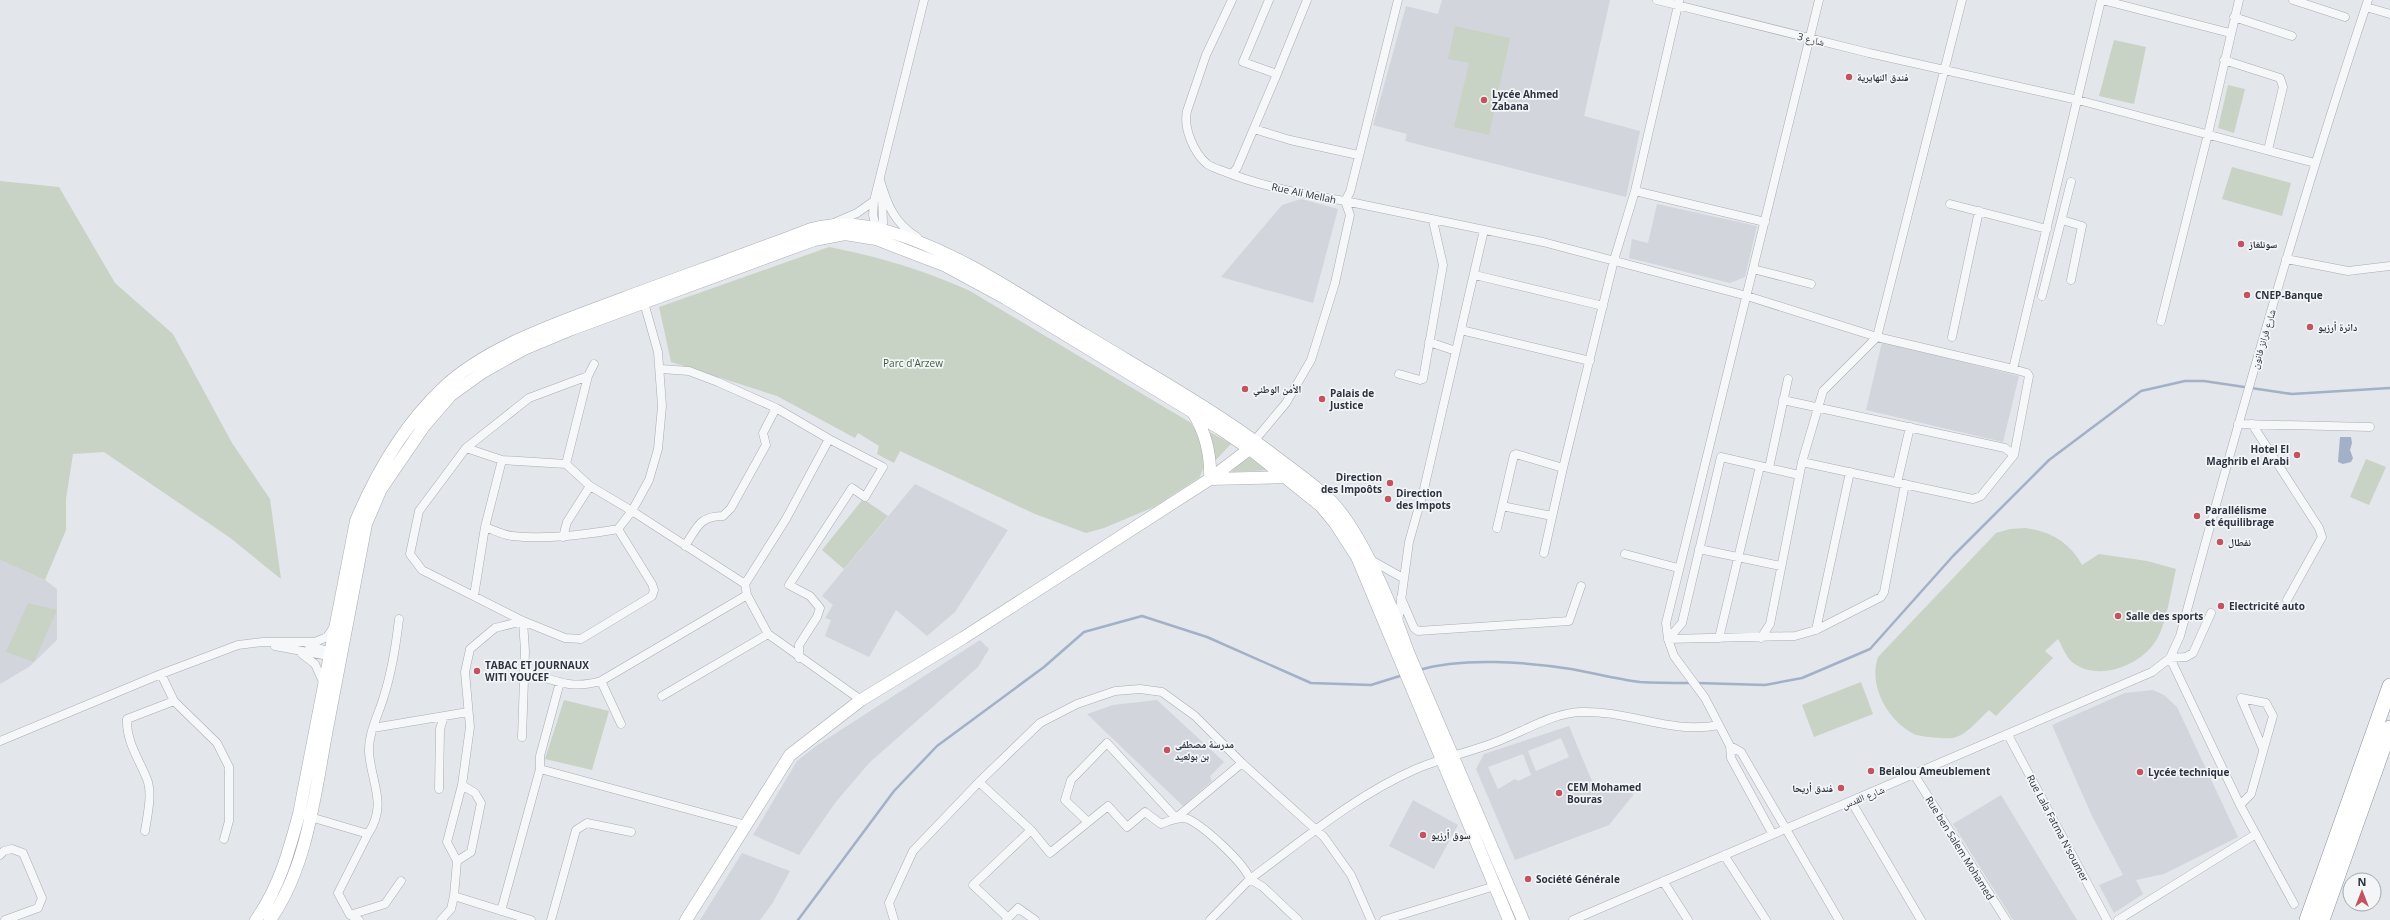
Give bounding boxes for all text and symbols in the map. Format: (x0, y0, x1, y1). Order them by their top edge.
street label: شارع 3 (1796, 29, 1826, 49)
place label: فندق النهايرية (1857, 70, 1908, 84)
marker: فندق النهايرية (1844, 72, 1854, 82)
place label: Lycée Ahmed Zabana (1492, 87, 1558, 113)
marker: Lycée Ahmed Zabana (1479, 95, 1489, 105)
street label: Rue Ali Mellah (1270, 179, 1338, 207)
place label: سونلغاز (2248, 237, 2277, 251)
marker: سونلغاز (2236, 239, 2246, 249)
place label: CNEP-Banque (2255, 288, 2323, 302)
marker: CNEP-Banque (2242, 290, 2252, 300)
street label: شارع فرانز فانون (2247, 307, 2279, 371)
place label: دائرة أرزيو (2318, 320, 2357, 334)
marker: دائرة أرزيو (2305, 322, 2315, 332)
park label: Parc d'Arzew (883, 356, 943, 370)
place label: الأمن الوطني (1253, 382, 1301, 397)
marker: الأمن الوطني (1240, 384, 1250, 394)
place label: Palais de Justice (1329, 386, 1374, 412)
marker: Palais de Justice (1317, 394, 1327, 404)
place label: Hotel El Maghrib el Arabi (2206, 442, 2289, 468)
marker: Hotel El Maghrib el Arabi (2292, 450, 2302, 460)
place label: Direction des Impoôts (1321, 470, 1382, 496)
marker: Direction des Impoôts (1385, 478, 1395, 488)
place label: Direction des Impots (1396, 486, 1451, 512)
marker: Direction des Impots (1383, 494, 1393, 504)
place label: Parallélisme et équilibrage (2205, 503, 2274, 529)
marker: Parallélisme et équilibrage (2192, 511, 2202, 521)
place label: نفطال (2228, 535, 2251, 549)
marker: نفطال (2215, 537, 2225, 547)
place label: Electricité auto (2229, 599, 2305, 613)
marker: Electricité auto (2216, 601, 2226, 611)
place label: Salle des sports (2126, 609, 2203, 623)
marker: Salle des sports (2113, 611, 2123, 621)
place label: TABAC ET JOURNAUX WITI YOUCEF (485, 658, 589, 684)
marker: TABAC ET JOURNAUX WITI YOUCEF (472, 666, 482, 676)
place label: مدرسة مصطفى بن بولعيد (1175, 737, 1234, 763)
marker: مدرسة مصطفى بن بولعيد (1162, 745, 1172, 755)
place label: Belalou Ameublement (1879, 764, 1991, 778)
place label: Lycée technique (2148, 765, 2229, 779)
marker: Belalou Ameublement (1866, 766, 1876, 776)
marker: Lycée technique (2135, 767, 2145, 777)
street label: Rue Lala Fatma N'soumer (2024, 772, 2092, 884)
place label: CEM Mohamed Bouras (1567, 780, 1641, 806)
place label: فندق أريحا (1792, 781, 1833, 795)
street label: شارع القدس (1840, 782, 1887, 812)
marker: فندق أريحا (1836, 783, 1846, 793)
marker: CEM Mohamed Bouras (1554, 788, 1564, 798)
street label: Rue ben Salem Mohamed (1922, 794, 1998, 902)
place label: سوق أرزيو (1431, 828, 1471, 842)
marker: سوق أرزيو (1418, 830, 1428, 840)
place label: Société Générale (1536, 872, 1620, 886)
north arrow (2342, 872, 2382, 912)
marker: Société Générale (1523, 874, 1533, 884)
text: N (2358, 874, 2366, 889)

